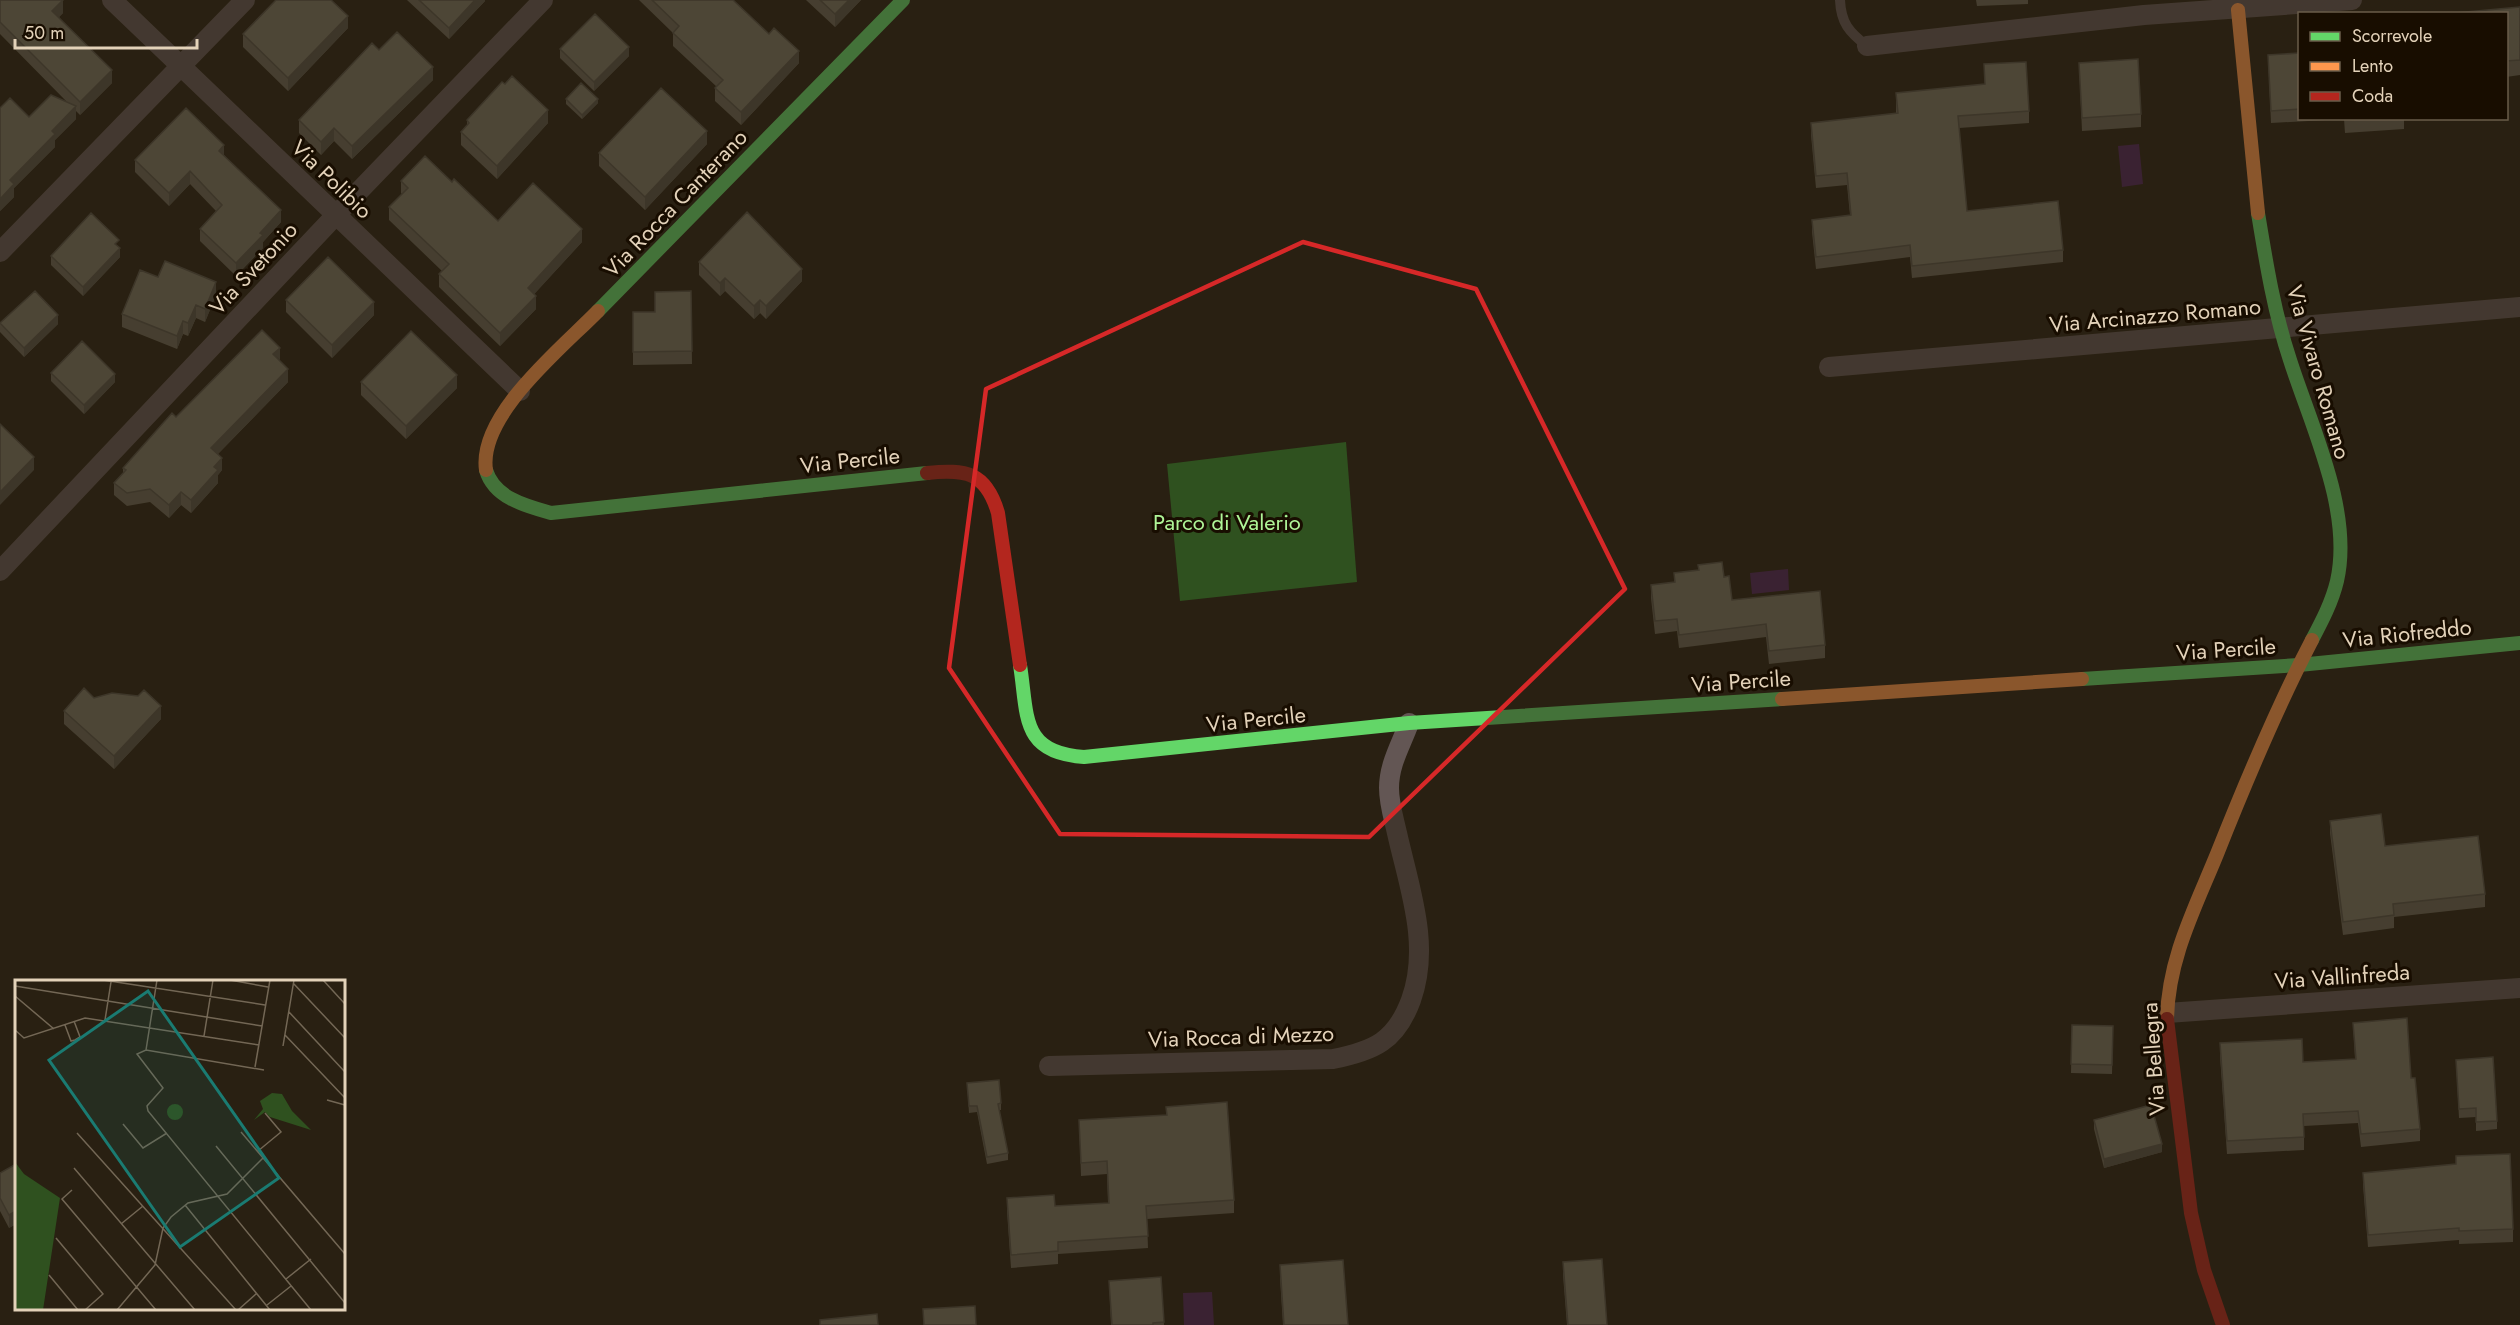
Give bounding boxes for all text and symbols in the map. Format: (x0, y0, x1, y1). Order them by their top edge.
scale bar (15, 12, 196, 50)
legend (2298, 12, 2508, 120)
text: 50 m (24, 20, 64, 46)
text: Scorrevole (2352, 23, 2432, 49)
text: Lento (2352, 53, 2393, 79)
text: Coda (2352, 83, 2393, 109)
street label: Via Rocca Canterano (596, 122, 754, 284)
street label: Via Polibio (284, 132, 380, 226)
street label: Via Svetonio (201, 214, 305, 322)
street label: Via Vivaro Romano (2279, 281, 2359, 463)
street label: Via Arcinazzo Romano (2048, 290, 2262, 340)
street label: Via Percile (799, 439, 901, 481)
park label: Parco di Valerio (1153, 506, 1301, 538)
street label: Via Riofreddo (2341, 610, 2473, 656)
street label: Via Percile (2175, 630, 2277, 668)
street label: Via Percile (1690, 662, 1792, 700)
street label: Via Percile (1205, 698, 1307, 740)
street label: Via Vallinfreda (2273, 955, 2411, 997)
inset map (15, 980, 345, 1310)
street label: Via Bellegra (2133, 1001, 2173, 1117)
street label: Via Rocca di Mezzo (1147, 1017, 1335, 1055)

